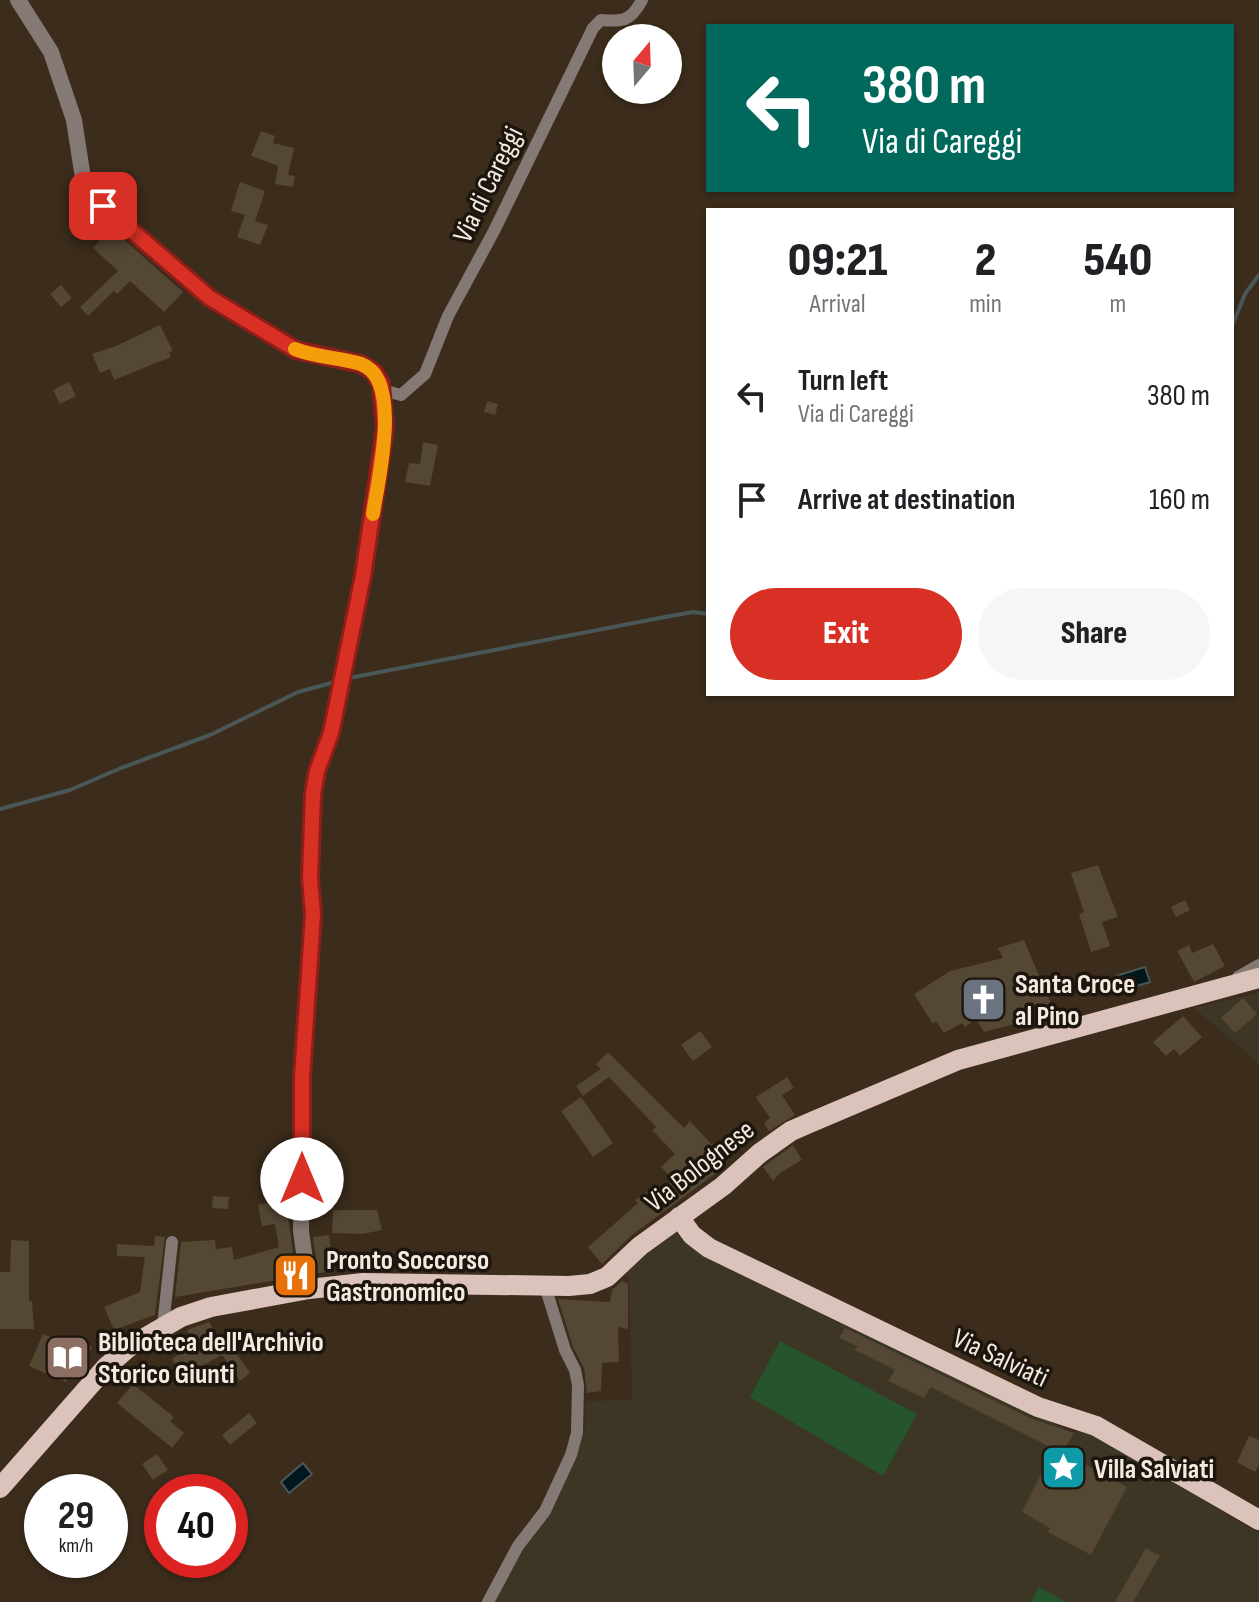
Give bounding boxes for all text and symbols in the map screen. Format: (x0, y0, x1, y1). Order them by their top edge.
north arrow (602, 24, 682, 104)
map controls (602, 24, 682, 104)
text: 380 m (862, 53, 986, 120)
icon: left (730, 56, 834, 160)
street label: Via di Careggi (446, 121, 531, 248)
text: Via di Careggi (862, 121, 1022, 164)
pin (69, 172, 137, 240)
icon: arrive (81, 184, 125, 228)
text: 09:21 (788, 232, 887, 289)
text: 2 (975, 232, 996, 289)
text: 540 (1084, 232, 1152, 289)
text: Arrival (810, 289, 866, 320)
text: min (969, 289, 1002, 320)
text: m (1110, 289, 1126, 320)
text: Turn left (798, 363, 888, 399)
icon: left (730, 374, 774, 418)
text: 380 m (1147, 378, 1210, 414)
text: Via di Careggi (798, 399, 914, 430)
icon: arrive (730, 478, 774, 522)
text: Arrive at destination (798, 482, 1015, 518)
text: 160 m (1149, 482, 1210, 518)
button: Exit (730, 588, 962, 680)
button: Share (978, 588, 1210, 680)
place label: Santa Croce al Pino (1015, 968, 1135, 1033)
church icon: Santa Croce al Pino (960, 975, 1008, 1023)
street label: Via Bolognese (639, 1113, 761, 1219)
position arrow (260, 1137, 344, 1221)
place label: Pronto Soccorso Gastronomico (326, 1244, 489, 1309)
restaurant icon: Pronto Soccorso Gastronomico (271, 1251, 319, 1299)
street label: Via Salviati (947, 1322, 1053, 1395)
place label: Biblioteca dell'Archivio Storico Giunti (98, 1326, 324, 1391)
library icon: Biblioteca dell'Archivio Storico Giunti (43, 1333, 91, 1381)
place icon: Villa Salviati (1039, 1444, 1087, 1492)
place label: Villa Salviati (1094, 1453, 1214, 1486)
speed limit sign: 40 (144, 1474, 248, 1578)
text: 29 (58, 1492, 94, 1540)
text: km/h (59, 1534, 93, 1558)

